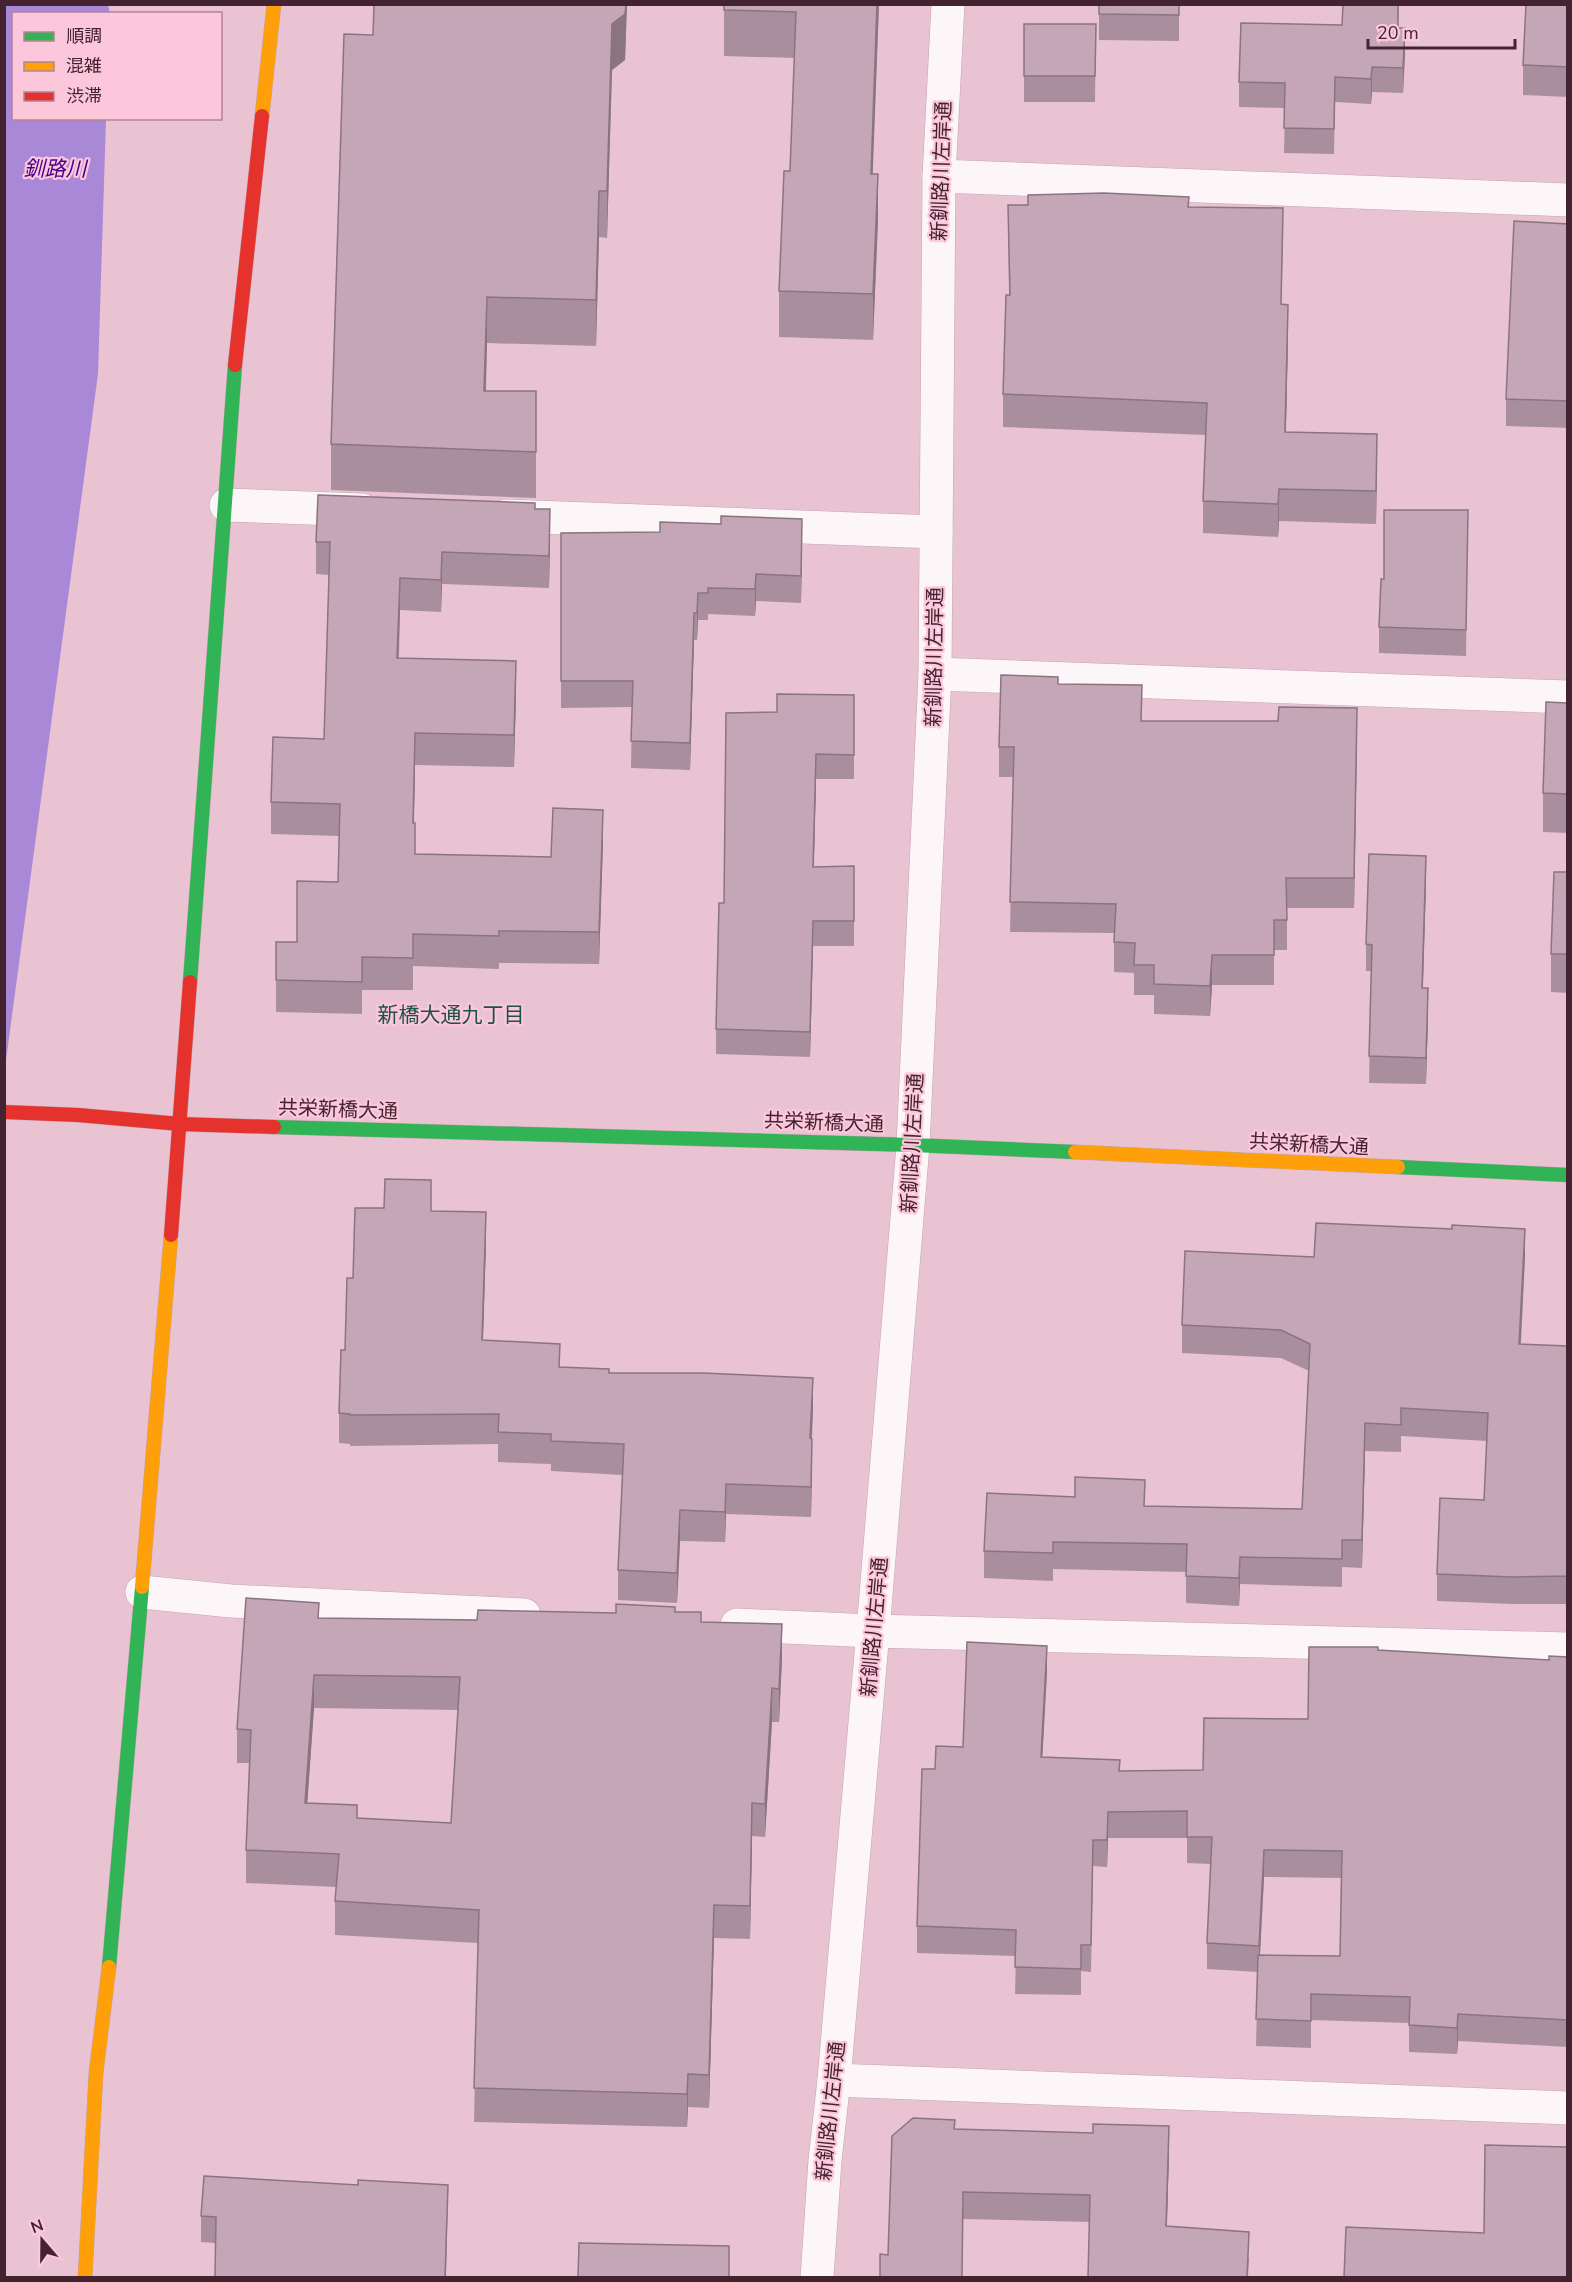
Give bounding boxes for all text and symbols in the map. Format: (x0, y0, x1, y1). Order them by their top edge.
legend (12, 12, 222, 120)
scale bar (1368, 12, 1515, 50)
text: 20 m (1377, 21, 1419, 45)
text: 順調 (66, 24, 102, 48)
text: 混雑 (66, 54, 102, 78)
text: 渋滞 (66, 84, 102, 108)
street label: 新釧路川左岸通 (926, 101, 957, 241)
water label: 釧路川 (24, 155, 88, 183)
street label: 新釧路川左岸通 (920, 587, 949, 727)
district label: 新橋大通九丁目 (378, 1001, 525, 1029)
street label: 新釧路川左岸通 (895, 1072, 930, 1214)
street label: 共栄新橋大通 (278, 1094, 398, 1125)
street label: 共栄新橋大通 (764, 1107, 884, 1138)
street label: 共栄新橋大通 (1248, 1128, 1370, 1161)
street label: 新釧路川左岸通 (855, 1556, 894, 1698)
street label: 新釧路川左岸通 (810, 2040, 851, 2182)
north arrow (12, 2210, 72, 2270)
text: N (28, 2214, 47, 2239)

